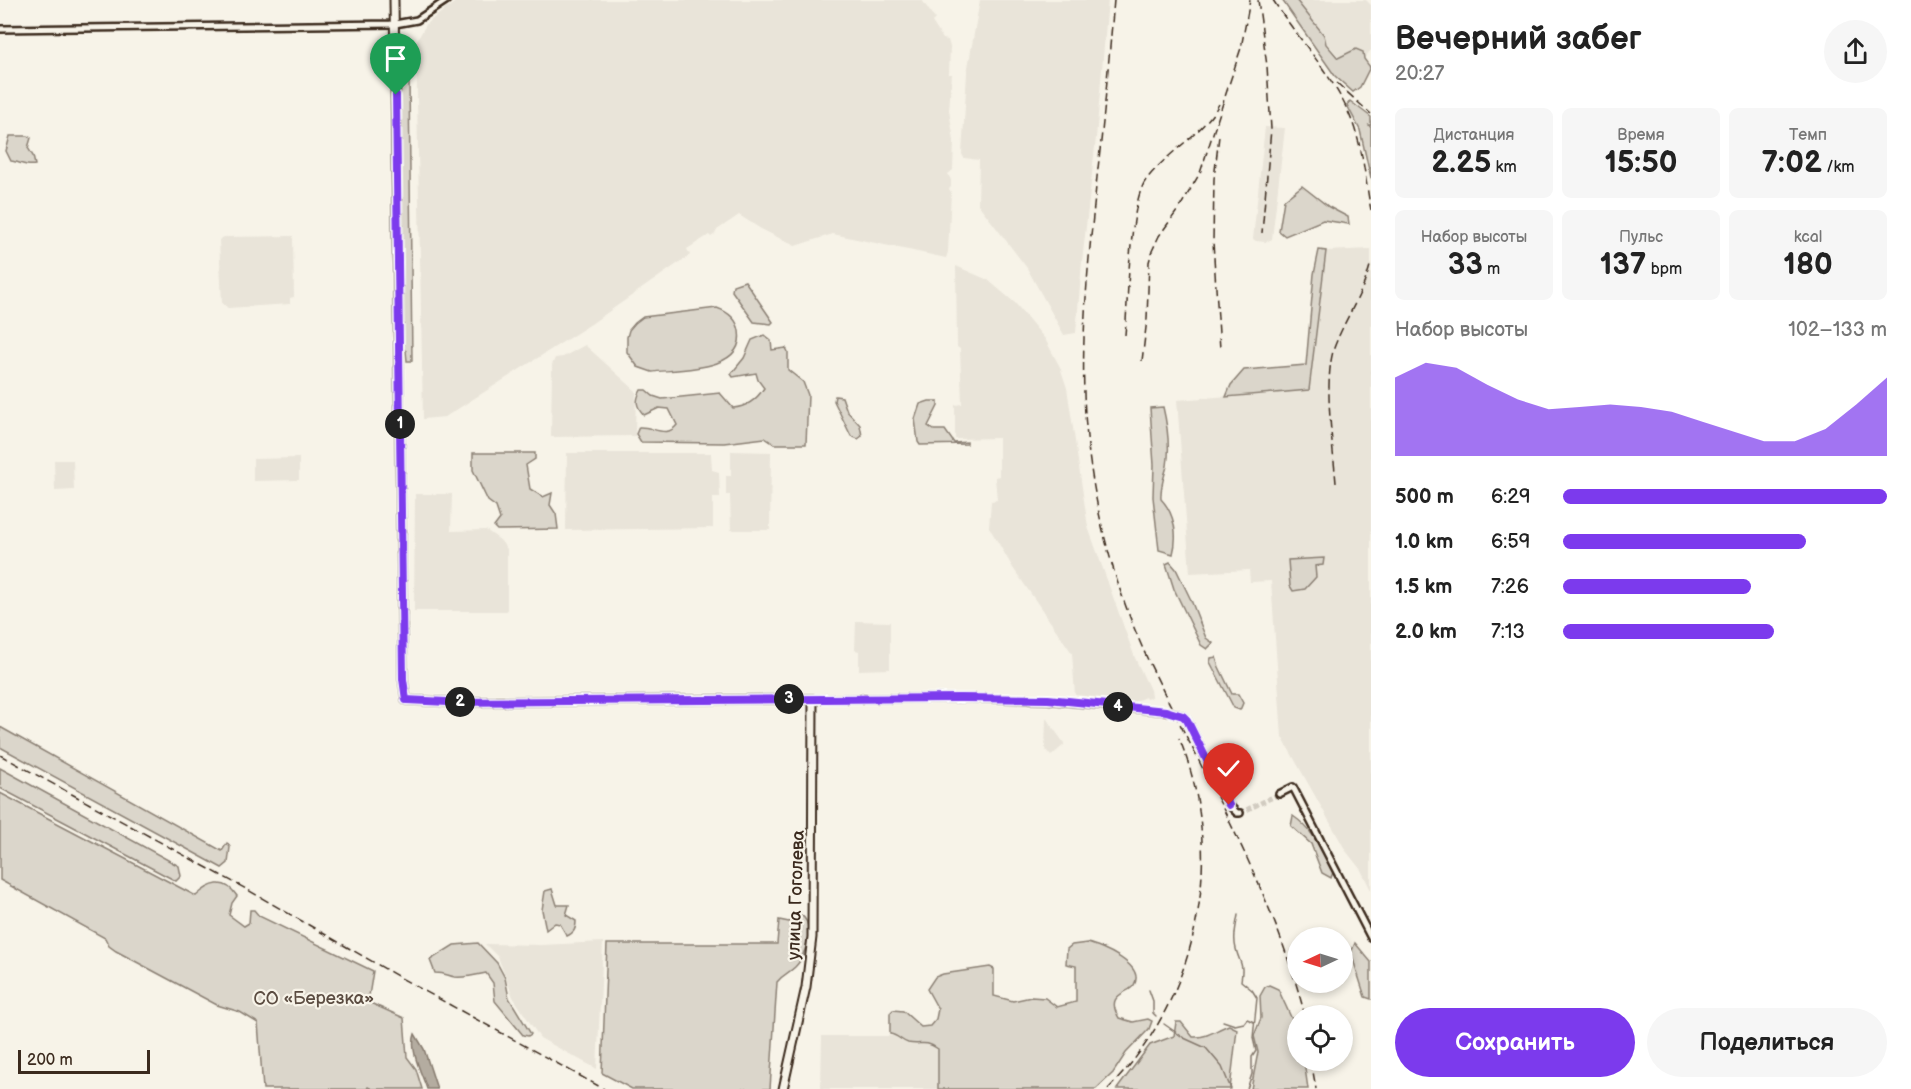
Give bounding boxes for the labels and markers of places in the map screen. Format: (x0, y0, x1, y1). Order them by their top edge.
pin (370, 33, 421, 95)
pin: 1 (385, 409, 415, 439)
pin: 3 (774, 684, 804, 714)
pin: 2 (445, 687, 475, 717)
pin: 4 (1103, 692, 1133, 722)
pin (1203, 743, 1254, 805)

